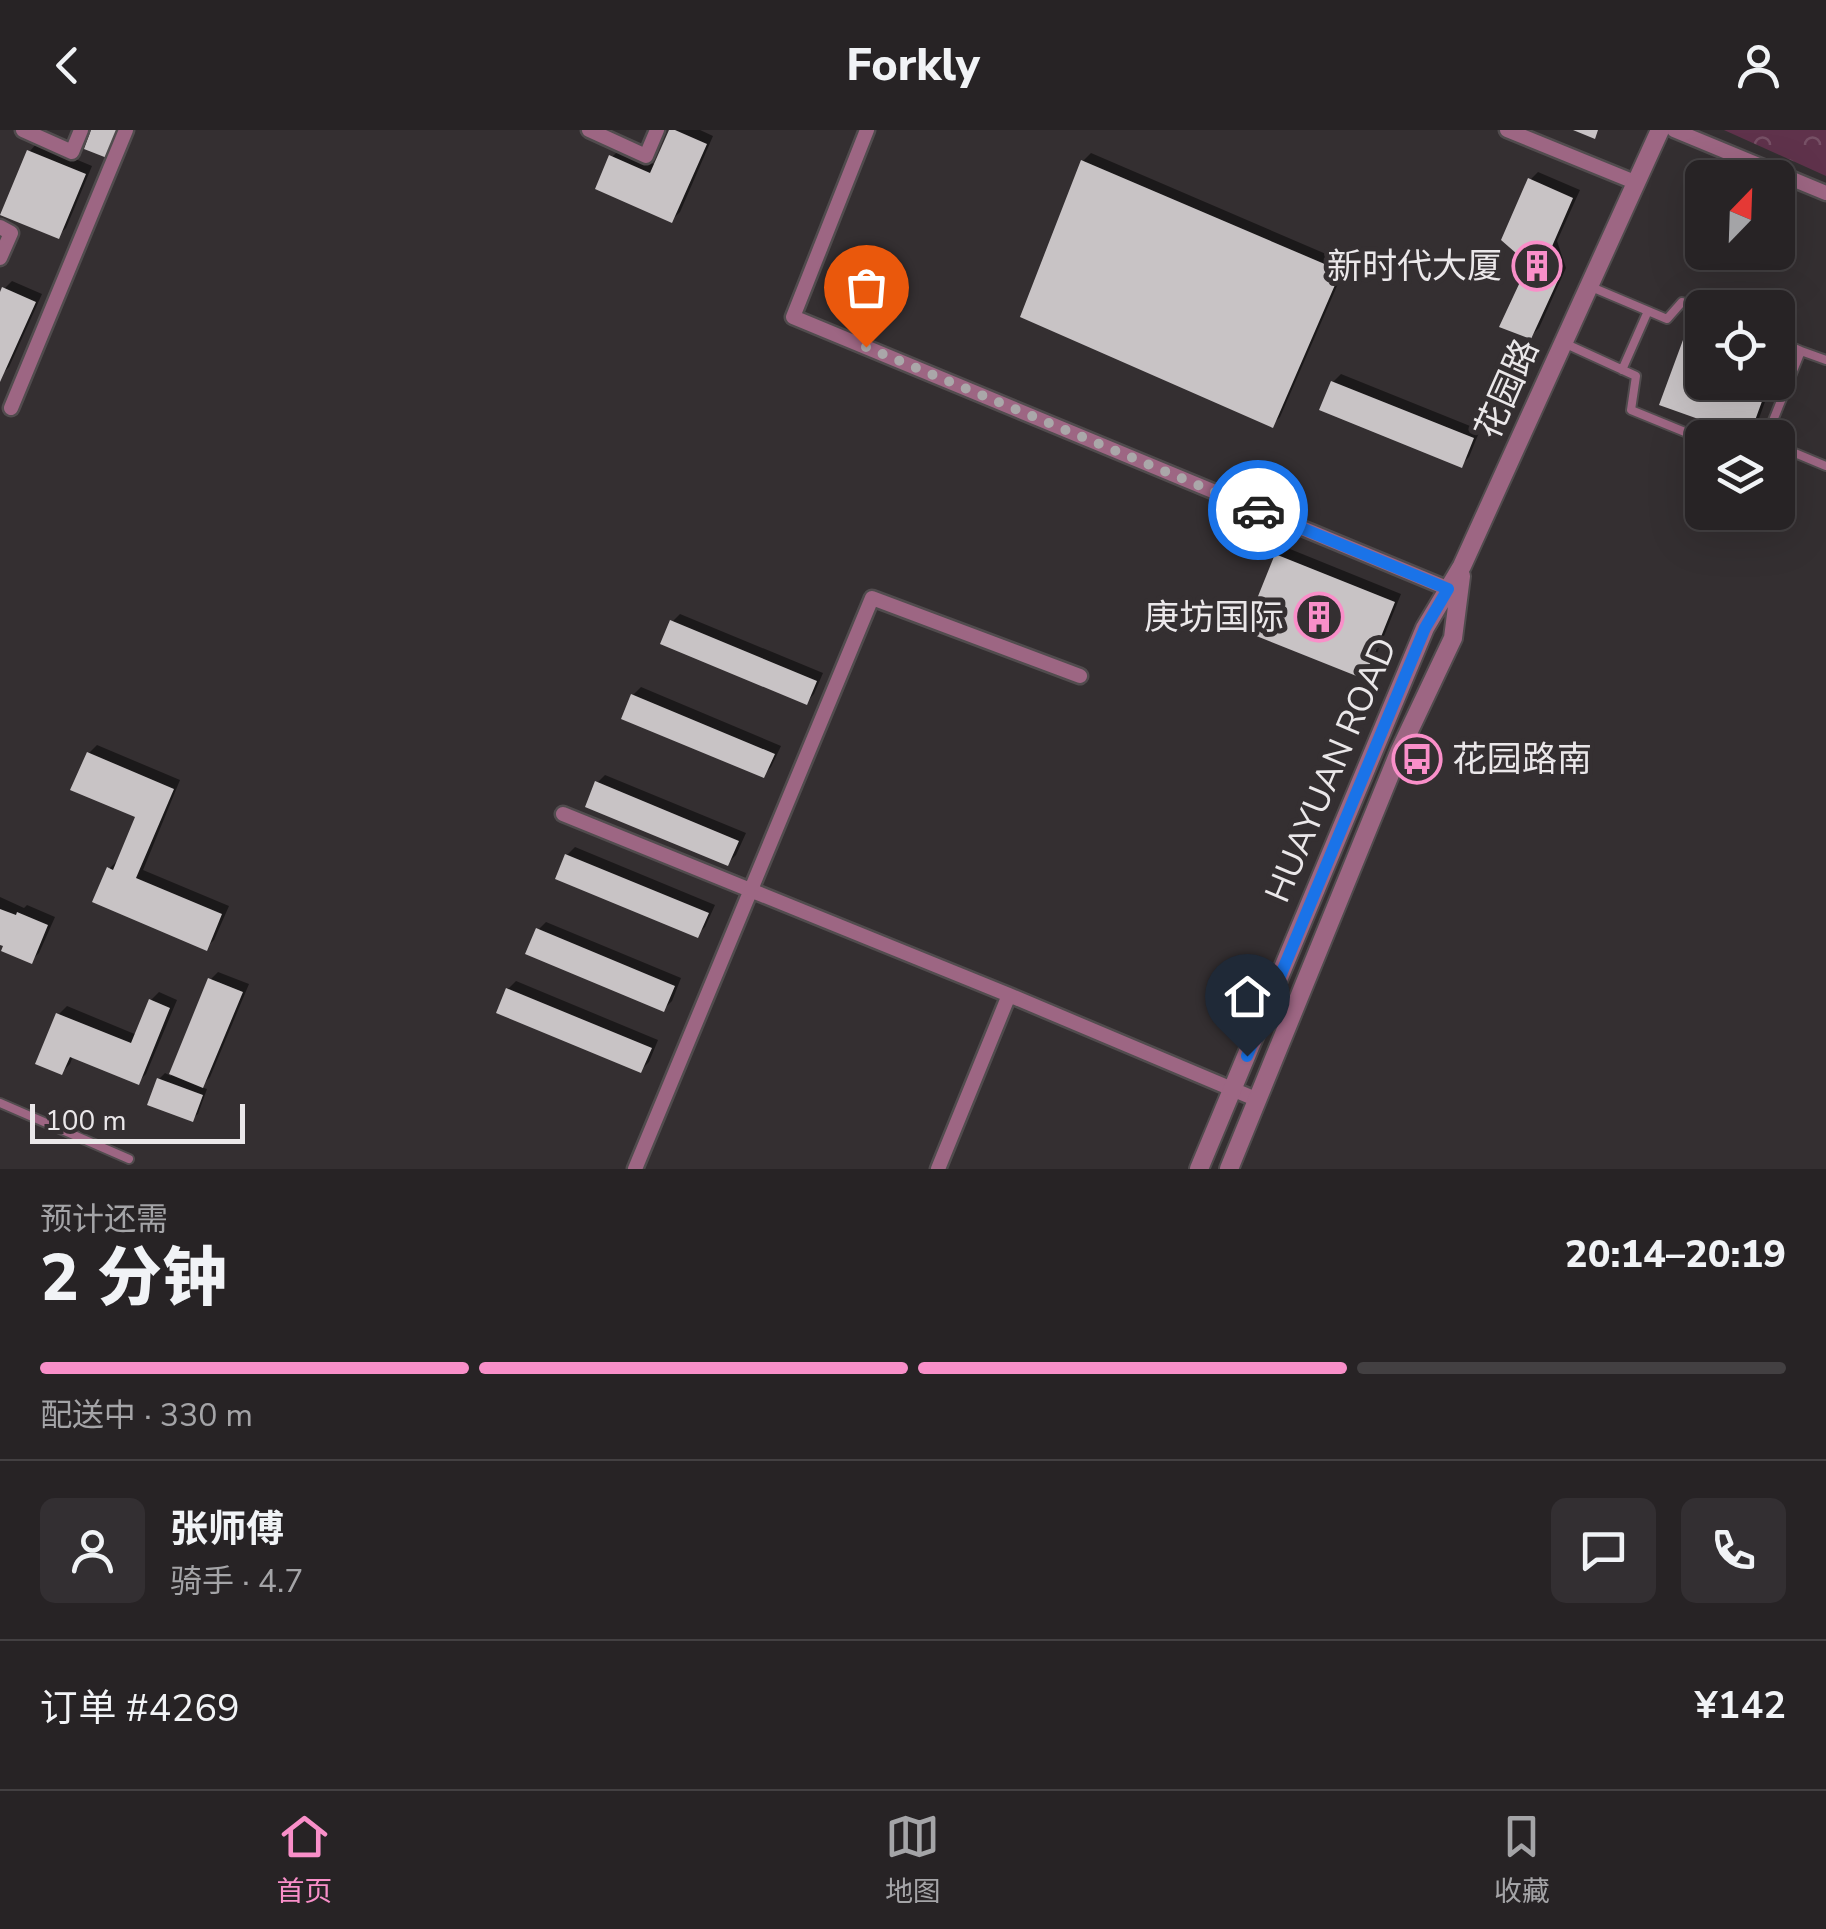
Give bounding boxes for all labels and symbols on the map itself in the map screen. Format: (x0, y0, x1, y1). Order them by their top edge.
north arrow (1685, 160, 1795, 270)
building icon: 新时代大厦 (1511, 240, 1563, 292)
place label: 新时代大厦 (1327, 243, 1502, 290)
pin (824, 245, 909, 348)
street label: 花园路 (1464, 331, 1550, 447)
courier (1208, 460, 1308, 560)
building icon: 庚坊国际 (1293, 591, 1345, 643)
place label: 庚坊国际 (1144, 594, 1284, 641)
street label: HUAYUAN ROAD (1254, 631, 1408, 909)
bus stop icon: 花园路南 (1391, 733, 1443, 785)
place label: 花园路南 (1452, 736, 1592, 783)
pin (1205, 954, 1290, 1057)
scale bar (30, 1099, 245, 1144)

